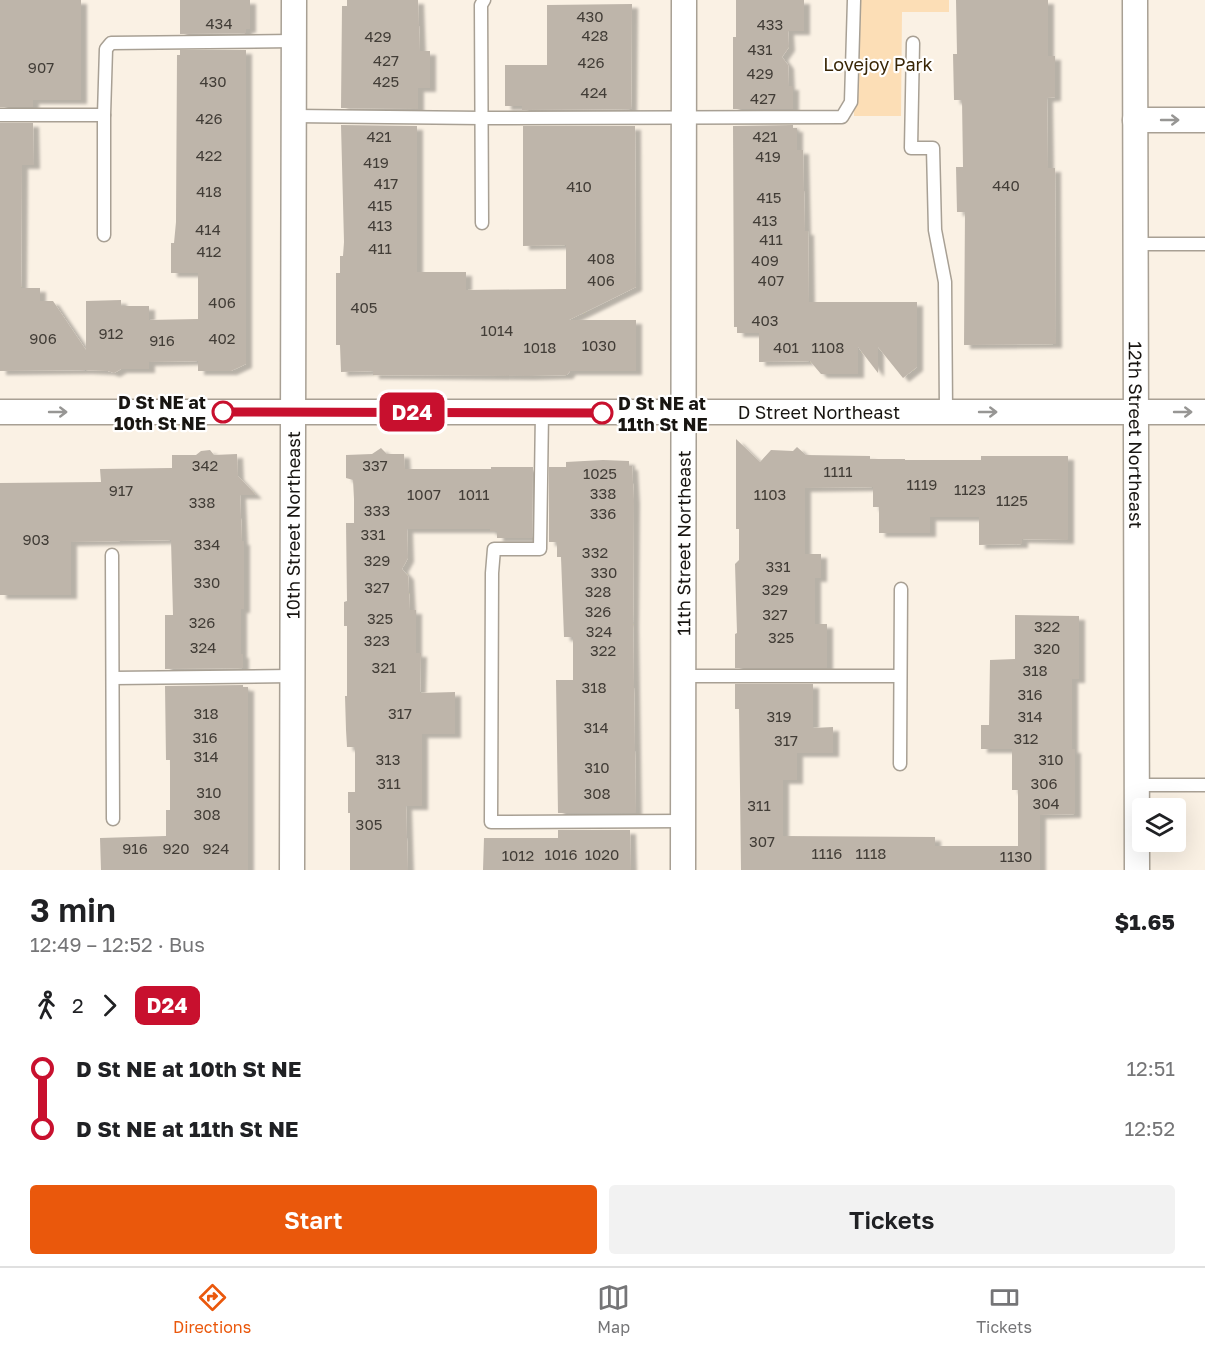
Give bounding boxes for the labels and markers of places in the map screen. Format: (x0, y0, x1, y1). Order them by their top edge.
place label: D St NE at 10th St NE (114, 391, 206, 434)
place label: D St NE at 11th St NE (618, 392, 708, 435)
marker: D St NE at 10th St NE (212, 401, 234, 423)
marker: D St NE at 11th St NE (591, 402, 613, 424)

